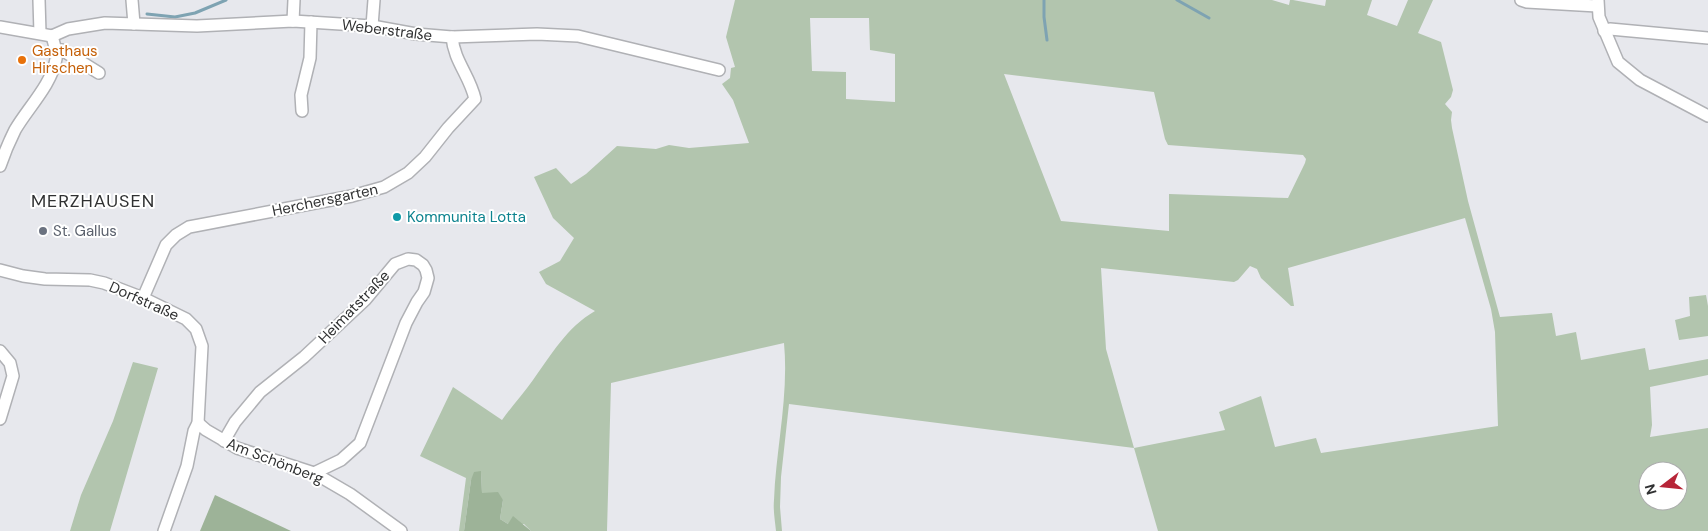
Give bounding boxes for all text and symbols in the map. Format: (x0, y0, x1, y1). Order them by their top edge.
street label: Weberstraße (341, 15, 433, 45)
place label: Gasthaus Hirschen (32, 41, 98, 78)
marker: Gasthaus Hirschen (16, 54, 28, 66)
street label: Herchersgarten (270, 179, 380, 221)
district label: MERZHAUSEN (31, 189, 155, 213)
place label: Kommunita Lotta (407, 207, 526, 227)
marker: Kommunita Lotta (391, 211, 403, 223)
place label: St. Gallus (53, 221, 117, 241)
marker: St. Gallus (37, 225, 49, 237)
street label: Heimatstraße (314, 266, 394, 348)
street label: Dorfstraße (106, 277, 182, 325)
street label: Am Schönberg (224, 433, 326, 489)
north arrow (1638, 461, 1688, 511)
text: N (1640, 482, 1661, 497)

